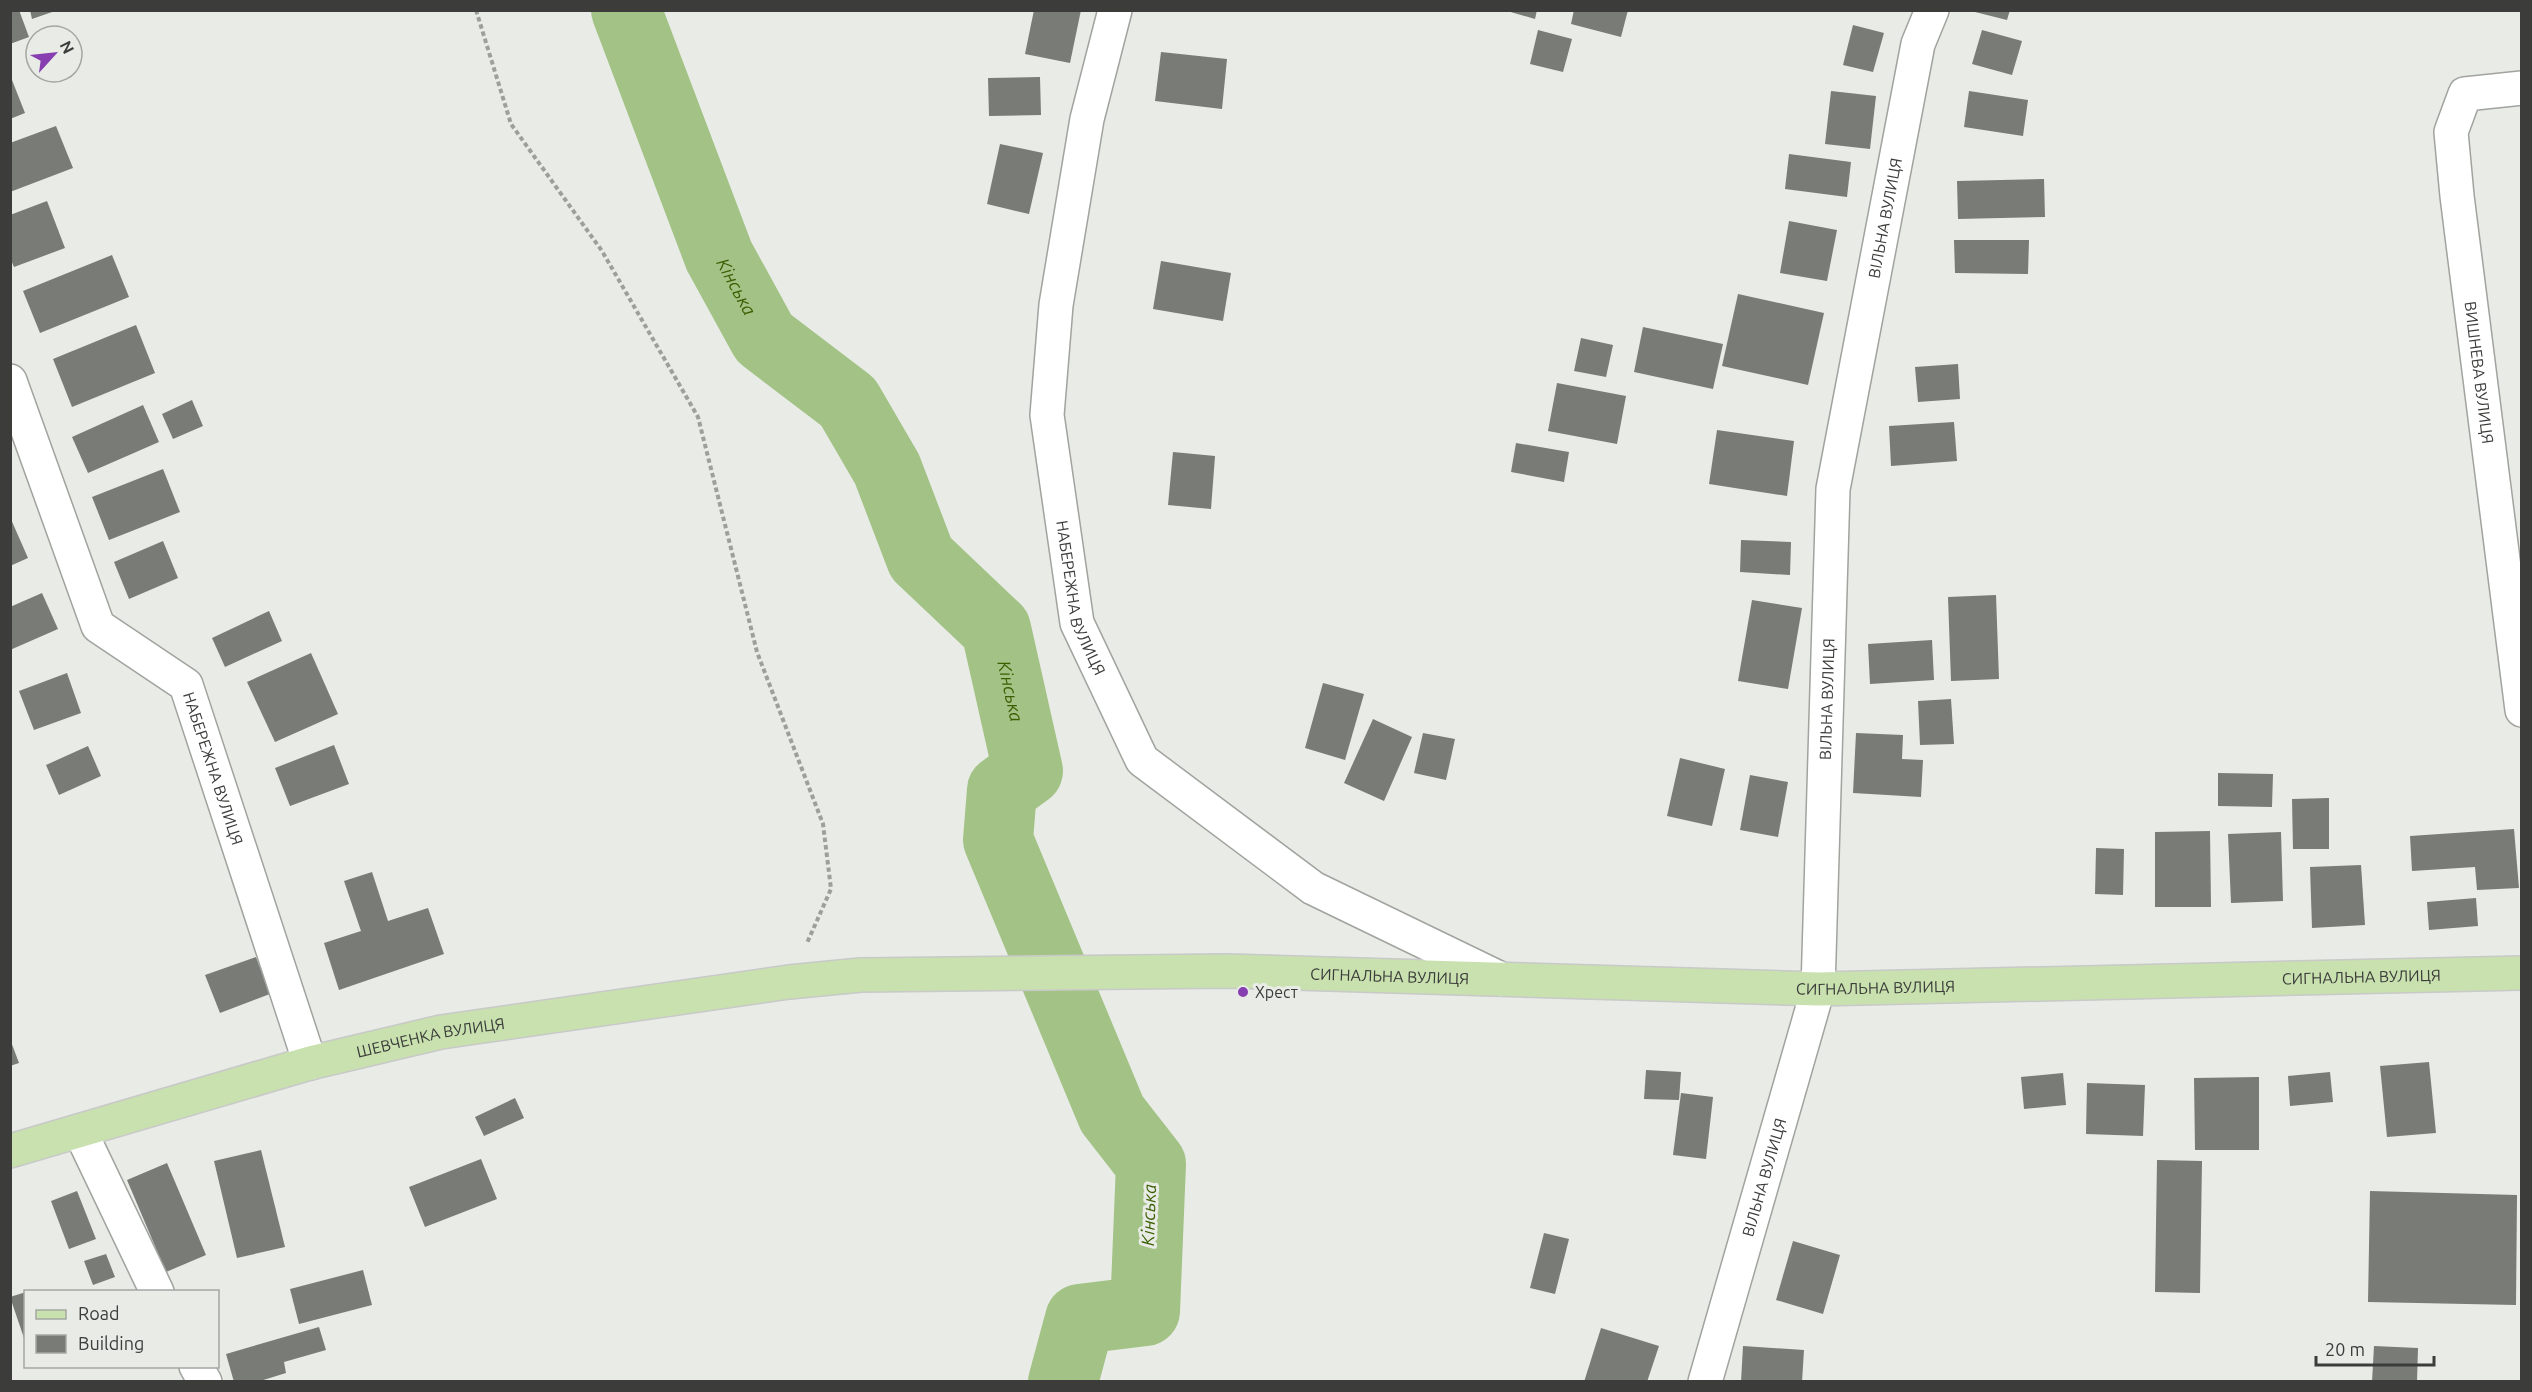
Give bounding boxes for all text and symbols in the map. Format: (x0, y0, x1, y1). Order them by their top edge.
north arrow (24, 24, 84, 84)
text: N (57, 38, 78, 57)
street label: ВІЛЬНА ВУЛИЦЯ (1864, 156, 1905, 280)
water label: Кінська (713, 254, 761, 318)
street label: ВИШНЕВА ВУЛИЦЯ (2461, 300, 2497, 445)
street label: НАБЕРЕЖНА ВУЛИЦЯ (1053, 519, 1109, 678)
street label: ВІЛЬНА ВУЛИЦЯ (1816, 638, 1838, 760)
water label: Кінська (994, 659, 1028, 724)
street label: НАБЕРЕЖНА ВУЛИЦЯ (180, 690, 247, 847)
street label: СИГНАЛЬНА ВУЛИЦЯ (1310, 965, 1469, 987)
street label: СИГНАЛЬНА ВУЛИЦЯ (2282, 966, 2441, 987)
street label: СИГНАЛЬНА ВУЛИЦЯ (1796, 977, 1955, 998)
place label: Хрест (1255, 983, 1298, 1001)
marker: Хрест (1236, 985, 1250, 999)
street label: ШЕВЧЕНКА ВУЛИЦЯ (355, 1014, 506, 1061)
street label: ВІЛЬНА ВУЛИЦЯ (1738, 1116, 1789, 1238)
water label: Кінська (1137, 1183, 1159, 1246)
legend (24, 1290, 219, 1368)
text: Road (78, 1303, 120, 1323)
scale bar (2316, 1329, 2434, 1367)
text: Building (78, 1333, 144, 1353)
text: 20 m (2325, 1339, 2365, 1359)

